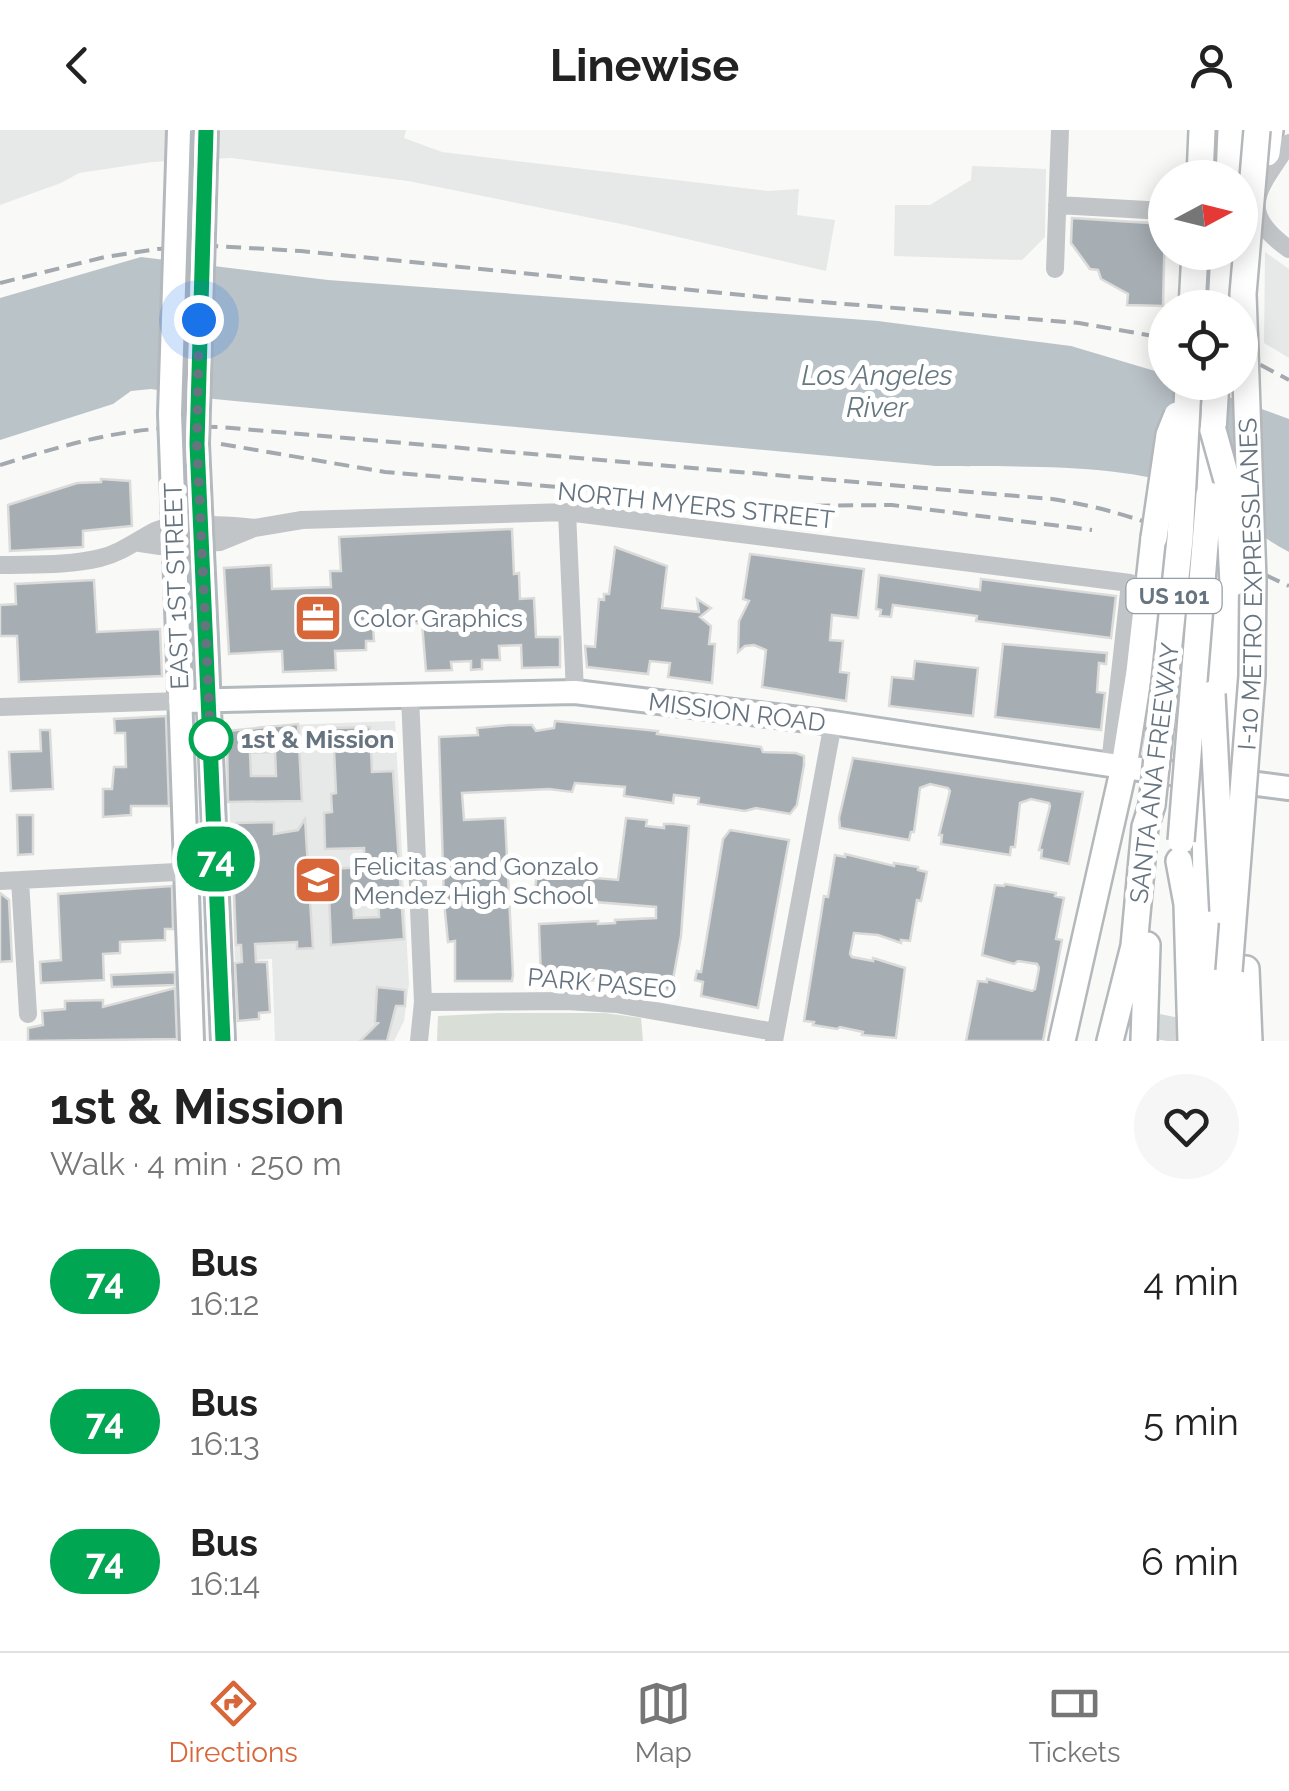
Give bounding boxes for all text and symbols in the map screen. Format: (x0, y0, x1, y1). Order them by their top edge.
icon: back (50, 38, 105, 93)
icon: person (1184, 38, 1239, 93)
text: Linewise (550, 39, 739, 92)
north arrow (1148, 160, 1258, 270)
map controls (1148, 160, 1258, 400)
button: locate (1148, 290, 1258, 400)
your location (174, 295, 224, 345)
water label: Los Angeles River (801, 359, 953, 424)
street label: I-10 METRO EXPRESSLANES (1231, 417, 1268, 751)
street label: NORTH MYERS STREET (556, 476, 836, 534)
street label: EAST 1ST STREET (157, 482, 195, 690)
road number: US 101 (1126, 579, 1222, 613)
office icon: Color Graphics (292, 592, 344, 644)
place label: Color Graphics (353, 603, 523, 633)
street label: SANTA ANA FREEWAY (1123, 641, 1185, 905)
street label: MISSION ROAD (647, 686, 827, 738)
marker: 1st & Mission (190, 718, 232, 760)
place label: 1st & Mission (241, 724, 394, 754)
line badge: 74 (171, 826, 261, 892)
text: 74 (197, 839, 235, 880)
place label: Felicitas and Gonzalo Mendez High School (353, 851, 599, 910)
school or university icon: Felicitas and Gonzalo Mendez High School (292, 854, 344, 906)
street label: PARK PASEO (526, 962, 678, 1004)
button: heart (1134, 1074, 1239, 1179)
text: 1st & Mission (50, 1079, 344, 1135)
text: Walk · 4 min · 250 m (50, 1145, 342, 1182)
text: Bus (190, 1240, 258, 1285)
text: 4 min (1143, 1259, 1239, 1304)
text: 74 (86, 1261, 124, 1302)
text: 16:12 (190, 1285, 259, 1322)
text: Bus (190, 1380, 258, 1425)
text: 5 min (1143, 1399, 1239, 1444)
text: 74 (86, 1401, 124, 1442)
text: 16:13 (190, 1425, 260, 1462)
text: Bus (190, 1520, 258, 1565)
text: 6 min (1141, 1539, 1239, 1584)
text: 74 (86, 1541, 124, 1582)
text: 16:14 (190, 1565, 260, 1602)
tab: Directions (168, 1676, 298, 1769)
tab: Map (635, 1676, 692, 1769)
tab: Tickets (1029, 1676, 1121, 1769)

